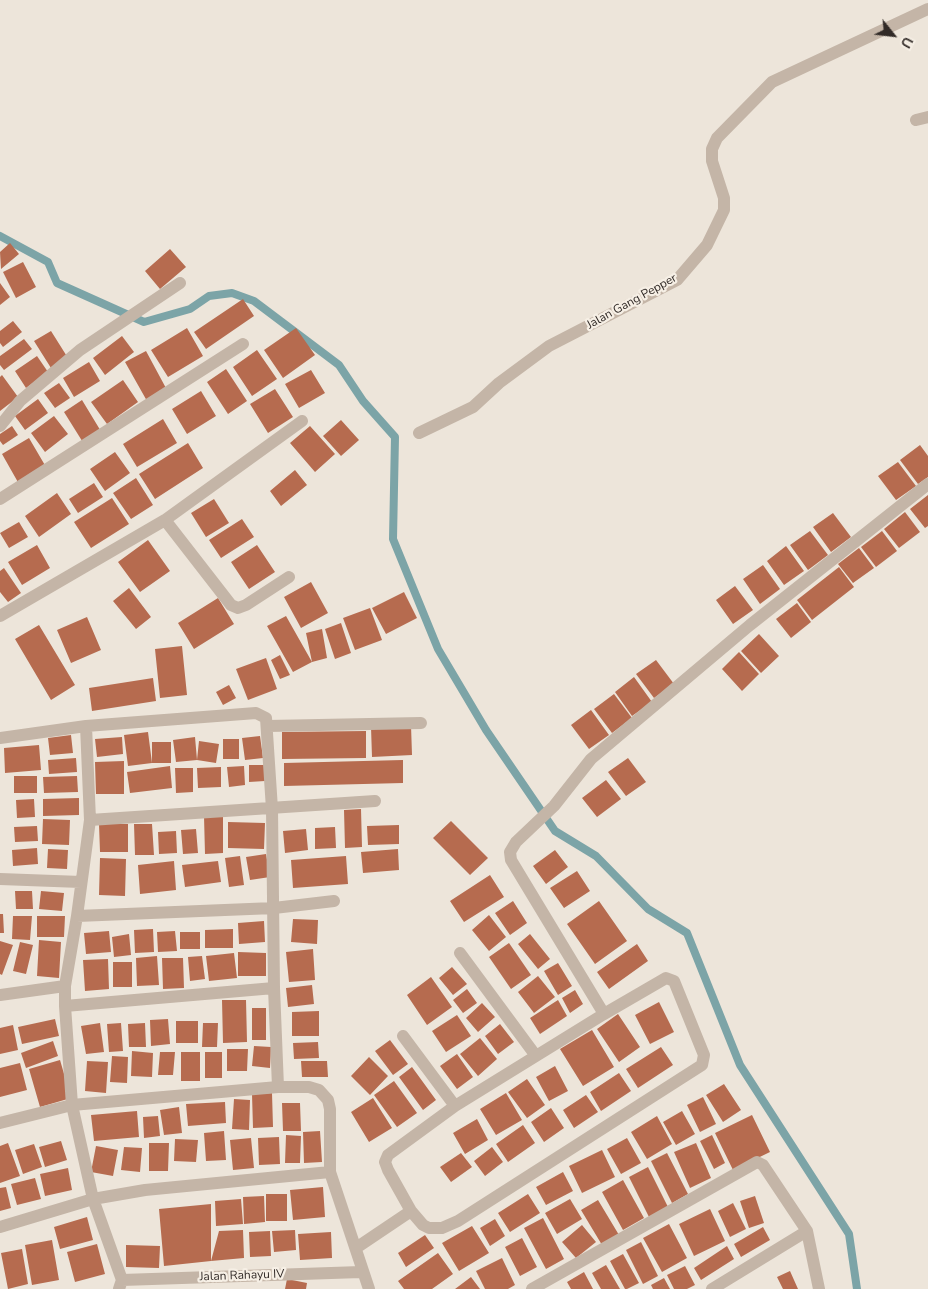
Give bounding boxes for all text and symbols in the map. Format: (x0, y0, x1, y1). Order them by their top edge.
north arrow (868, 10, 918, 60)
text: U (896, 33, 917, 52)
street label: Jalan Gang Pepper (585, 271, 679, 333)
street label: Jalan Rahayu IV (199, 1267, 285, 1285)

